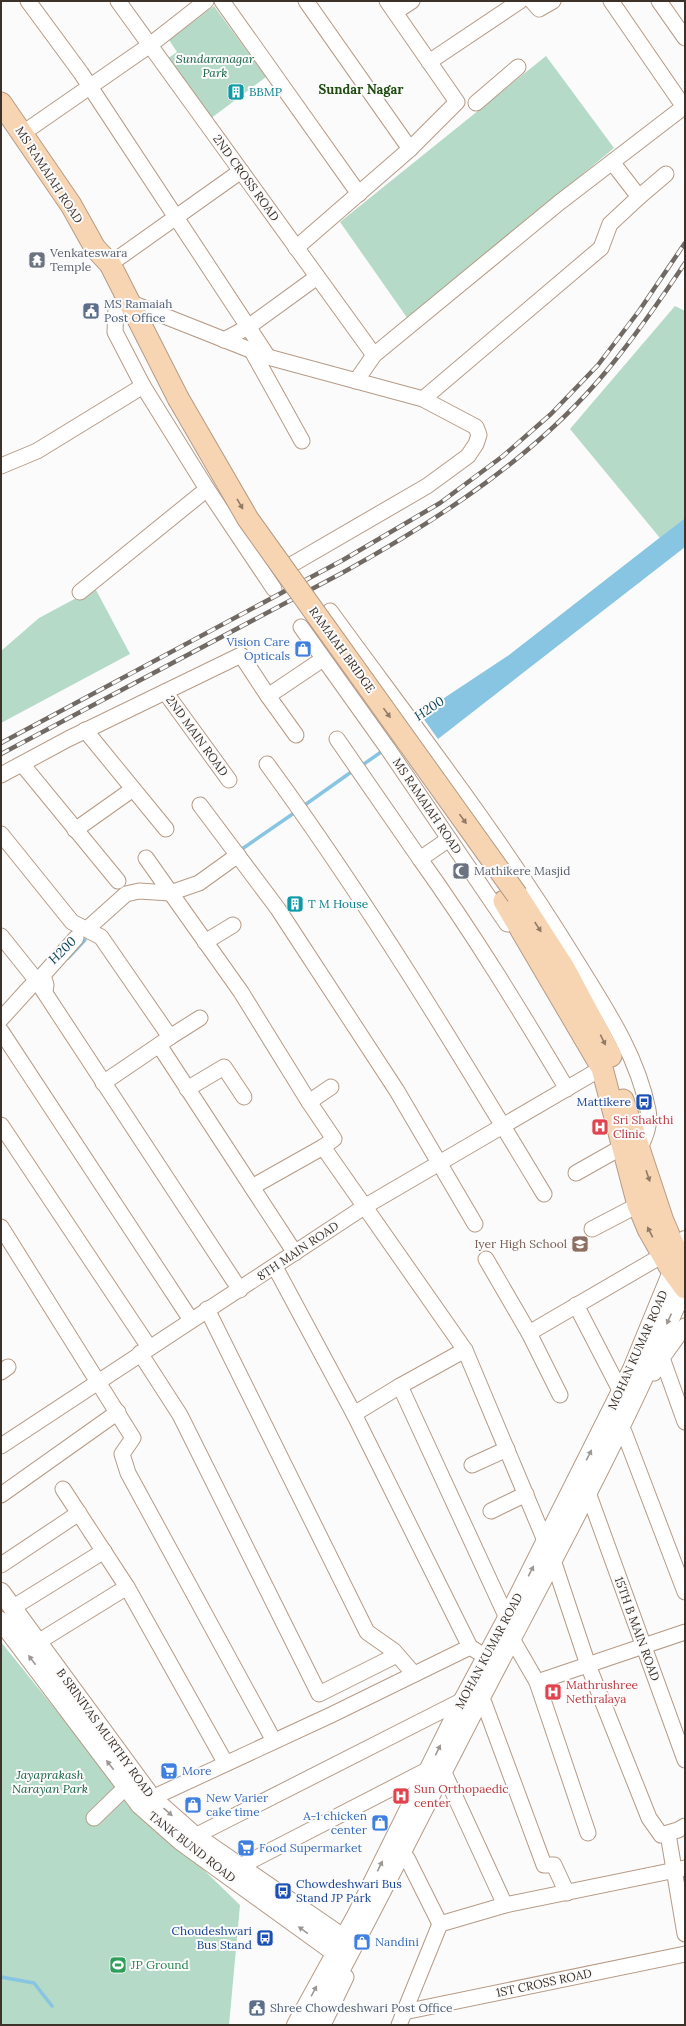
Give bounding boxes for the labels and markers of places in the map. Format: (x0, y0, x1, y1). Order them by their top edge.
building icon: BBMP (226, 82, 246, 102)
place label: BBMP (249, 84, 282, 99)
place label: Venkateswara Temple (49, 245, 127, 274)
temple icon: Venkateswara Temple (27, 250, 47, 270)
place label: MS Ramaiah Post Office (104, 296, 172, 325)
public building icon: MS Ramaiah Post Office (81, 301, 101, 321)
place label: Vision Care Opticals (225, 634, 290, 663)
shop icon: Vision Care Opticals (293, 639, 313, 659)
mosque icon: Mathikere Masjid (451, 861, 471, 881)
place label: Mathikere Masjid (474, 863, 570, 878)
building icon: T M House (285, 894, 305, 914)
place label: T M House (308, 896, 369, 911)
bus stop icon: Mattikere (634, 1092, 654, 1112)
place label: Mattikere (577, 1094, 631, 1109)
place label: Sri Shakthi Clinic (613, 1112, 673, 1141)
hospital icon: Sri Shakthi Clinic (590, 1117, 610, 1137)
school or university icon: Iyer High School (570, 1234, 590, 1254)
place label: Iyer High School (475, 1236, 567, 1251)
place label: Mathrushree Nethralaya (566, 1677, 639, 1706)
hospital icon: Mathrushree Nethralaya (543, 1682, 563, 1702)
supermarket icon: More (159, 1761, 179, 1781)
place label: More (182, 1763, 212, 1778)
place label: Sun Orthopaedic center (414, 1781, 509, 1810)
hospital icon: Sun Orthopaedic center (391, 1786, 411, 1806)
place label: New Varier cake time (206, 1790, 269, 1819)
shop icon: New Varier cake time (183, 1795, 203, 1815)
place label: A-1 chicken center (302, 1808, 368, 1837)
shop icon: A-1 chicken center (370, 1813, 390, 1833)
supermarket icon: Food Supermarket (236, 1838, 256, 1858)
place label: Food Supermarket (259, 1840, 362, 1855)
place label: Chowdeshwari Bus Stand JP Park (296, 1876, 402, 1905)
bus stop icon: Chowdeshwari Bus Stand JP Park (273, 1881, 293, 1901)
place label: Choudeshwari Bus Stand (172, 1923, 252, 1952)
bus stop icon: Choudeshwari Bus Stand (255, 1928, 275, 1948)
shop icon: Nandini (352, 1932, 372, 1952)
place label: Nandini (375, 1934, 419, 1949)
sports icon: JP Ground (108, 1955, 128, 1975)
place label: JP Ground (130, 1957, 189, 1972)
public building icon: Shree Chowdeshwari Post Office (247, 1998, 267, 2018)
place label: Shree Chowdeshwari Post Office (270, 2000, 453, 2015)

